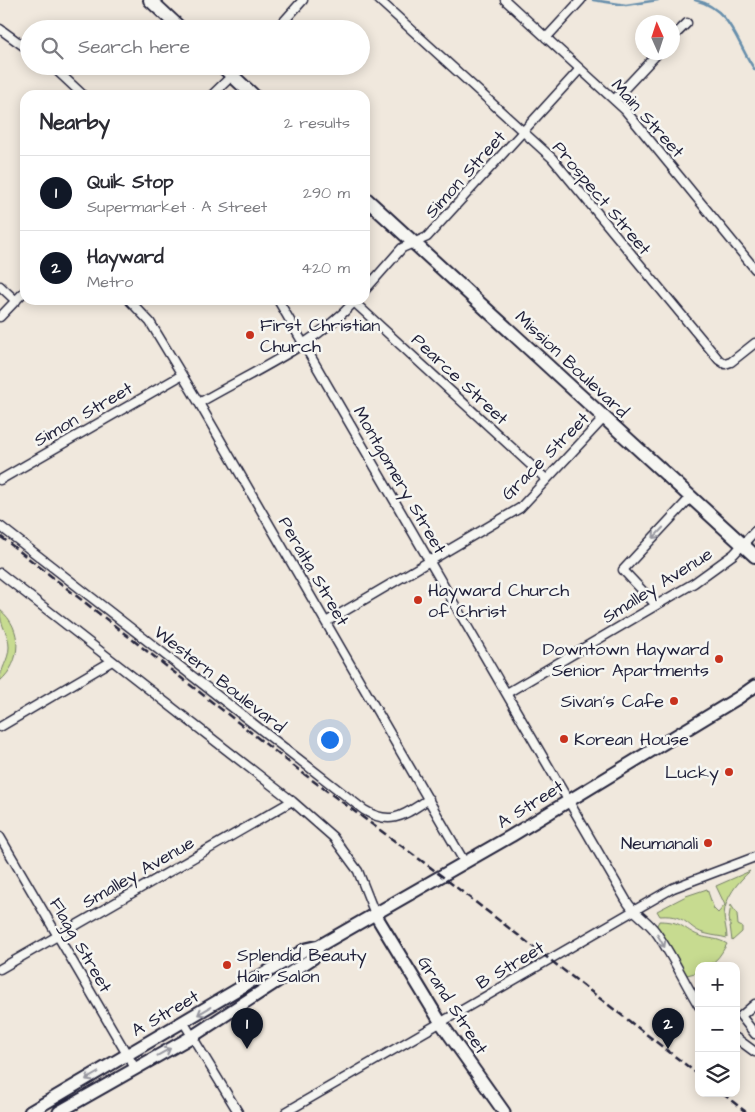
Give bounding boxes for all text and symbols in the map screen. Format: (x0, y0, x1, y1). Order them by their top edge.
north arrow (635, 15, 680, 60)
search box (20, 20, 370, 75)
icon: search (38, 34, 66, 62)
text: Search here (78, 34, 190, 61)
street label: Main Street (605, 73, 690, 164)
text: Nearby (40, 108, 110, 137)
text: 2 results (284, 112, 350, 134)
street label: Simon Street (419, 125, 512, 224)
street label: Prospect Street (546, 136, 657, 261)
text: Quik Stop (87, 169, 174, 196)
text: 1 (55, 182, 57, 204)
text: 290 m (303, 182, 350, 204)
text: Supermarket · A Street (87, 196, 267, 218)
text: Hayward (87, 244, 164, 271)
text: 2 (51, 257, 61, 279)
text: 420 m (301, 257, 350, 279)
text: Metro (87, 271, 133, 293)
street label: Mission Boulevard (509, 305, 634, 424)
place label: First Christian Church (260, 313, 380, 359)
street label: Pearce Street (406, 328, 514, 431)
marker: First Christian Church (244, 329, 256, 341)
street label: Simon Street (29, 376, 138, 453)
street label: Montgomery Street (346, 402, 452, 560)
street label: Grace Street (496, 406, 596, 506)
street label: Peralta Street (272, 512, 355, 631)
one-way arrow (652, 526, 664, 539)
street label: Smalley Avenue (597, 541, 718, 630)
place label: Hayward Church of Christ (428, 578, 569, 624)
marker: Hayward Church of Christ (412, 594, 424, 606)
street label: Western Boulevard (149, 620, 291, 739)
place label: Downtown Hayward Senior Apartments (543, 637, 709, 683)
marker: Downtown Hayward Senior Apartments (713, 653, 725, 665)
place label: Sivan's Cafe (561, 689, 664, 714)
marker: Sivan's Cafe (668, 695, 680, 707)
your location (317, 727, 343, 753)
place label: Korean House (574, 727, 689, 752)
marker: Korean House (558, 733, 570, 745)
place label: Lucky (665, 760, 719, 786)
marker: Lucky (723, 766, 735, 778)
street label: A Street (492, 774, 569, 835)
street label: Smalley Avenue (78, 830, 200, 916)
place label: Neumanali (621, 831, 698, 856)
marker: Neumanali (702, 837, 714, 849)
street label: Flagg Street (42, 893, 118, 998)
one-way arrow (656, 934, 666, 949)
street label: B Street (471, 935, 550, 996)
place label: Splendid Beauty Hair Salon (237, 943, 367, 989)
street label: Grand Street (411, 951, 494, 1060)
marker: Splendid Beauty Hair Salon (221, 959, 233, 971)
map controls (695, 962, 740, 1097)
button: + (695, 962, 740, 1007)
street label: A Street (127, 984, 204, 1043)
one-way arrow (198, 1006, 212, 1016)
button: − (695, 1007, 740, 1052)
pin: 1 (231, 1008, 263, 1049)
pin: 2 (652, 1008, 684, 1049)
one-way arrow (156, 1047, 171, 1057)
button: layers (695, 1052, 740, 1097)
one-way arrow (84, 1071, 99, 1081)

